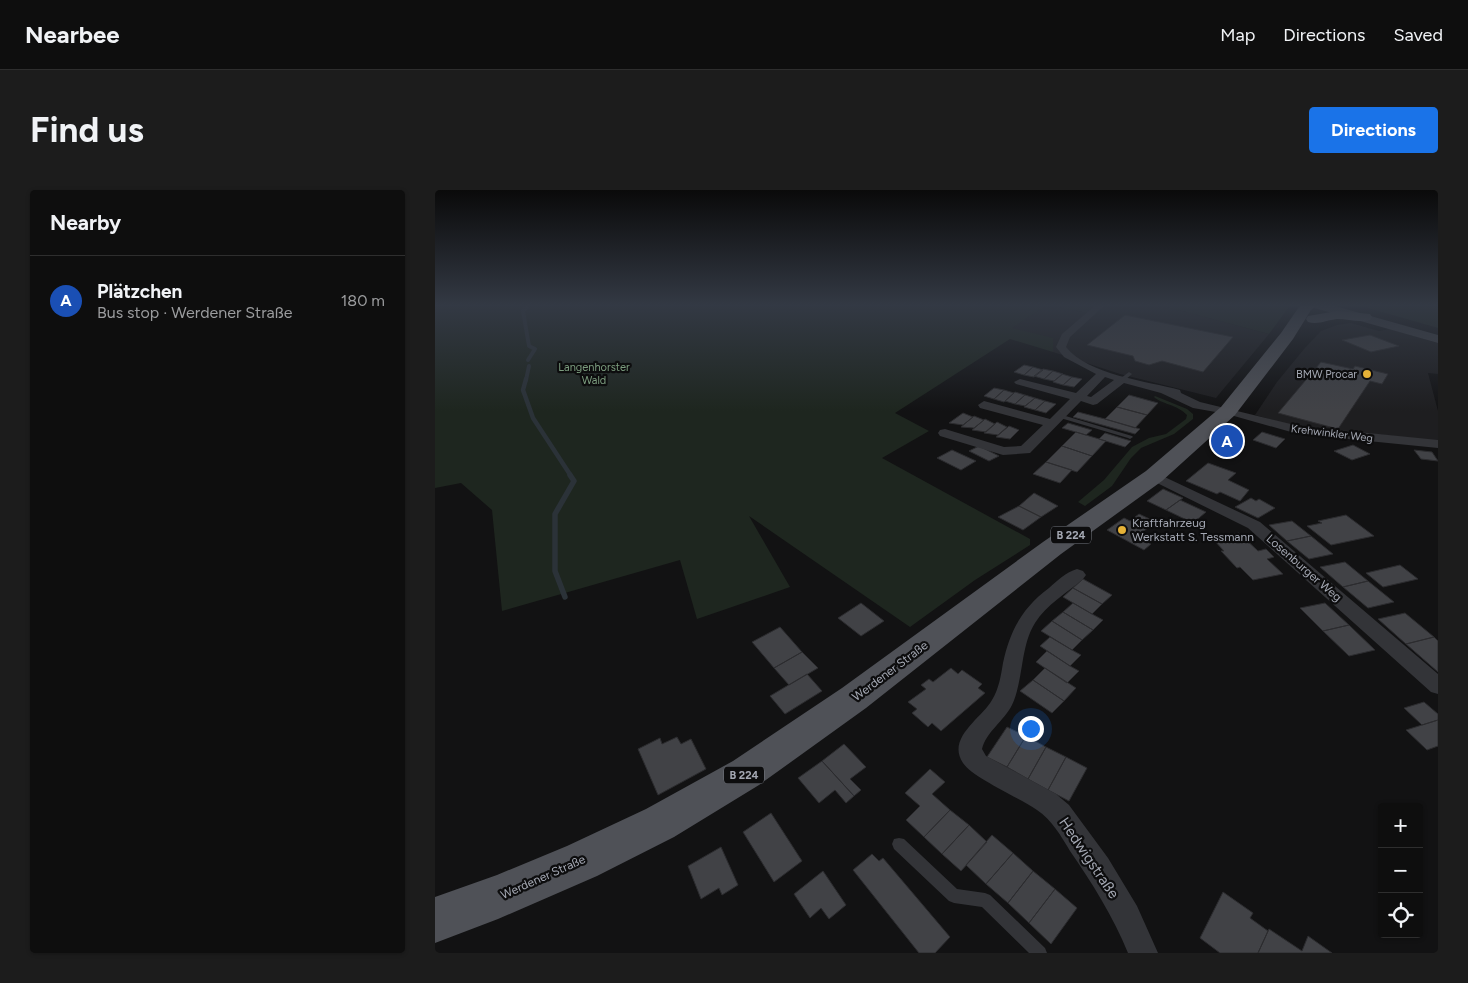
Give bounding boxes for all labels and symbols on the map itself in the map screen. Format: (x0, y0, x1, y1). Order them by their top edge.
park label: Langenhorster Wald (558, 361, 630, 387)
place label: BMW Procar (1296, 368, 1357, 381)
marker: BMW Procar (1361, 368, 1373, 380)
pin: A (1211, 422, 1243, 460)
street label: Krehwinkler Weg (1290, 422, 1374, 445)
place label: Kraftfahrzeug Werkstatt S. Tessmann (1132, 516, 1254, 544)
marker: Kraftfahrzeug Werkstatt S. Tessmann (1116, 524, 1128, 536)
road number: B 224 (1051, 526, 1091, 544)
street label: Losenburger Weg (1264, 532, 1344, 604)
street label: Werdener Straße (849, 638, 931, 704)
your location (1018, 716, 1044, 742)
road number: B 224 (724, 766, 764, 784)
street label: Hedwigstraße (1055, 814, 1123, 902)
street label: Werdener Straße (499, 852, 588, 902)

